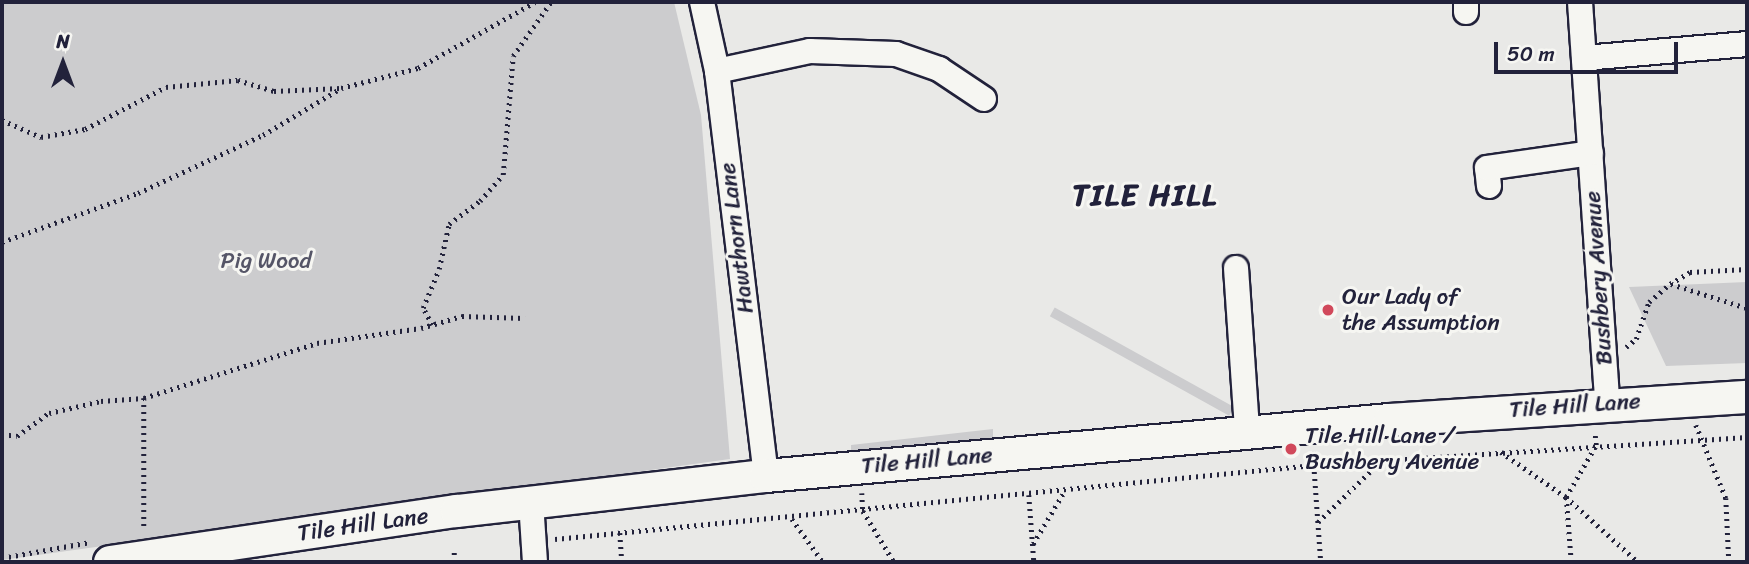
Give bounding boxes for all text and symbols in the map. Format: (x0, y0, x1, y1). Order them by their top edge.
text: N (56, 25, 70, 58)
north arrow (28, 28, 98, 98)
scale bar (1497, 28, 1681, 72)
text: 50 m (1507, 35, 1555, 73)
street label: Hawthorn Lane (714, 161, 760, 315)
district label: TILE HILL (1073, 177, 1217, 213)
street label: Bushbery Avenue (1579, 190, 1619, 366)
park label: Pig Wood (220, 247, 312, 275)
place label: Our Lady of the Assumption (1342, 283, 1501, 337)
marker: Our Lady of the Assumption (1320, 302, 1336, 318)
street label: Tile Hill Lane (1508, 388, 1642, 424)
place label: Tile Hill Lane / Bushbery Avenue (1305, 422, 1479, 476)
marker: Tile Hill Lane / Bushbery Avenue (1283, 441, 1299, 457)
street label: Tile Hill Lane (860, 442, 994, 480)
street label: Tile Hill Lane (296, 502, 430, 548)

